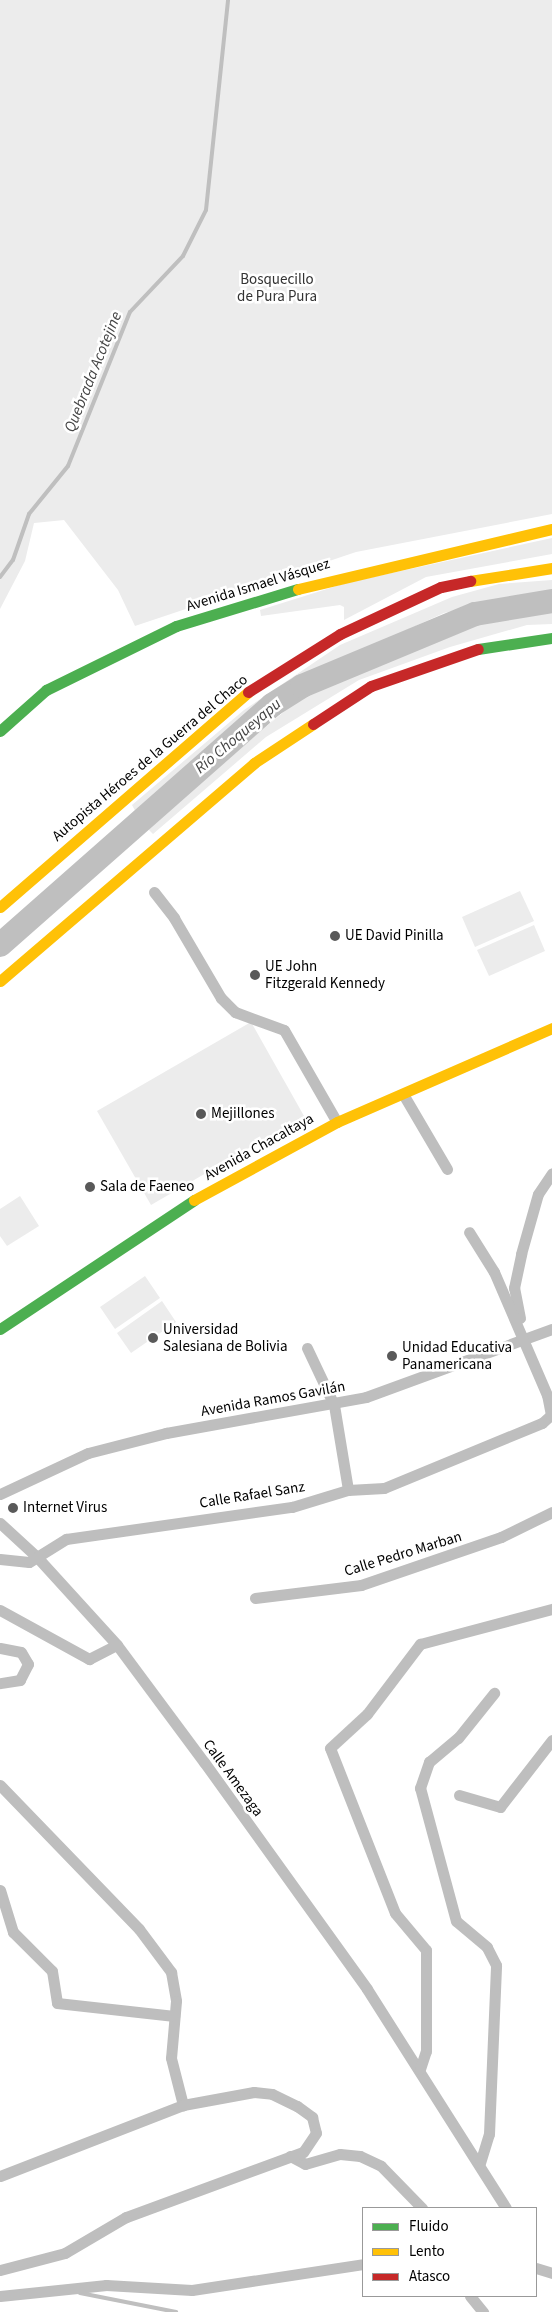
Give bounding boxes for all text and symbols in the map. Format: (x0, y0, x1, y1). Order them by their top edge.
park label: Bosquecillo de Pura Pura (237, 270, 317, 305)
water label: Quebrada Acotejine (60, 309, 126, 435)
street label: Avenida Ismael Vásquez (184, 555, 332, 615)
street label: Autopista Héroes de la Guerra del Chaco (49, 671, 251, 845)
water label: Río Choqueyapu (191, 694, 285, 778)
place label: UE David Pinilla (345, 927, 444, 945)
marker: UE David Pinilla (329, 930, 341, 942)
place label: UE John Fitzgerald Kennedy (265, 957, 385, 992)
marker: UE John Fitzgerald Kennedy (249, 969, 261, 981)
place label: Mejillones (211, 1105, 274, 1123)
marker: Mejillones (195, 1108, 207, 1120)
street label: Avenida Chacaltaya (201, 1110, 317, 1184)
place label: Sala de Faeneo (100, 1178, 194, 1196)
marker: Sala de Faeneo (84, 1181, 96, 1193)
place label: Universidad Salesiana de Bolivia (163, 1320, 288, 1355)
marker: Universidad Salesiana de Bolivia (147, 1332, 159, 1344)
place label: Unidad Educativa Panamericana (402, 1338, 512, 1373)
marker: Unidad Educativa Panamericana (386, 1350, 398, 1362)
street label: Avenida Ramos Gavilán (199, 1377, 347, 1421)
street label: Calle Rafael Sanz (198, 1478, 306, 1512)
place label: Internet Virus (23, 1499, 107, 1517)
marker: Internet Virus (7, 1502, 19, 1514)
street label: Calle Pedro Marban (342, 1528, 464, 1580)
street label: Calle Amezaga (199, 1736, 267, 1820)
legend (362, 2207, 537, 2297)
text: Fluido (409, 2216, 449, 2237)
text: Lento (409, 2241, 445, 2262)
text: Atasco (409, 2266, 450, 2287)

